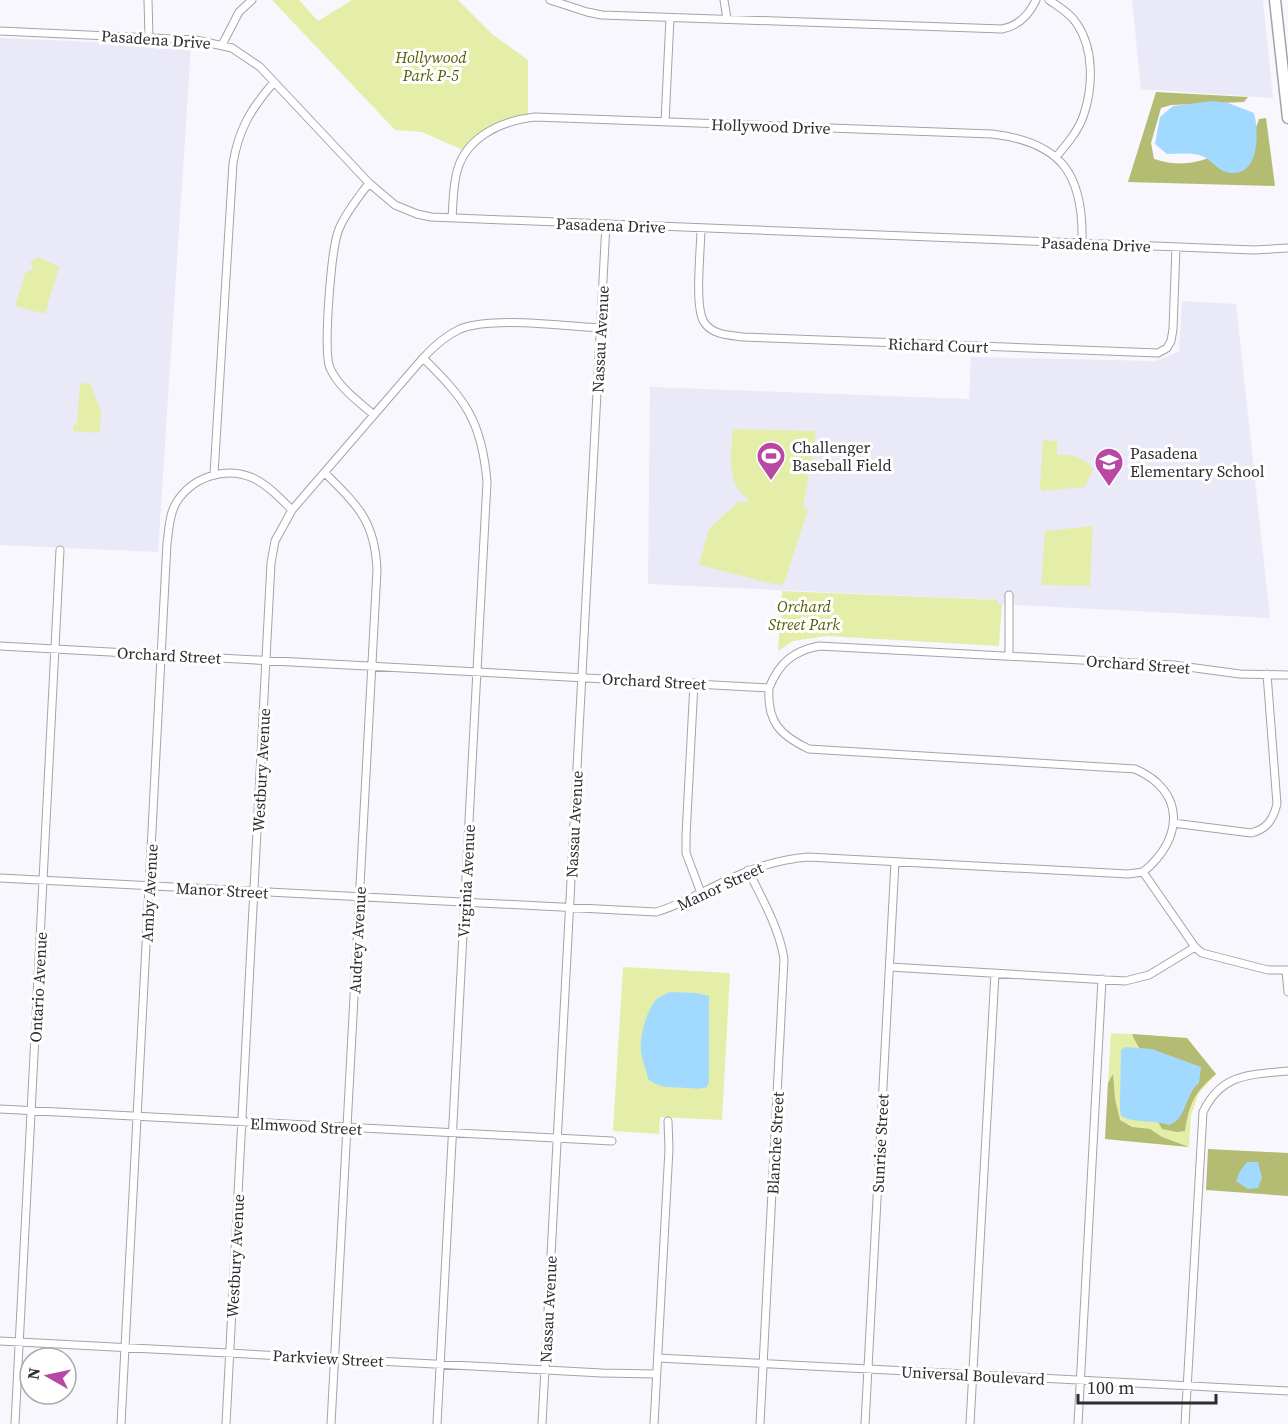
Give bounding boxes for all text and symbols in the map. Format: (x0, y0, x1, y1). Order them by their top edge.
street label: Pasadena Drive (100, 24, 212, 54)
park label: Hollywood Park P-5 (394, 46, 467, 86)
street label: Hollywood Drive (711, 113, 831, 139)
street label: Pasadena Drive (556, 212, 666, 238)
street label: Pasadena Drive (1041, 231, 1151, 257)
street label: Nassau Avenue (586, 285, 614, 393)
street label: Richard Court (888, 332, 989, 358)
place label: Challenger Baseball Field (792, 436, 892, 476)
sports icon: Challenger Baseball Field (755, 440, 787, 482)
place label: Pasadena Elementary School (1130, 442, 1265, 482)
school or university icon: Pasadena Elementary School (1093, 446, 1125, 488)
park label: Orchard Street Park (768, 595, 840, 635)
street label: Orchard Street (116, 641, 222, 669)
street label: Orchard Street (1085, 649, 1191, 679)
street label: Orchard Street (601, 667, 707, 695)
street label: Westbury Avenue (247, 707, 275, 833)
street label: Nassau Avenue (560, 770, 588, 878)
street label: Virginia Avenue (452, 824, 480, 938)
street label: Amby Avenue (135, 843, 163, 943)
street label: Manor Street (673, 856, 767, 916)
street label: Manor Street (175, 877, 270, 903)
street label: Audrey Avenue (343, 886, 371, 994)
street label: Ontario Avenue (24, 931, 52, 1043)
street label: Blanche Street (761, 1090, 789, 1195)
street label: Sunrise Street (866, 1092, 894, 1193)
street label: Elmwood Street (250, 1112, 363, 1140)
street label: Westbury Avenue (221, 1193, 249, 1319)
street label: Nassau Avenue (534, 1255, 562, 1363)
street label: Parkview Street (272, 1344, 385, 1372)
north arrow (18, 1346, 78, 1406)
street label: Universal Boulevard (901, 1360, 1045, 1390)
text: N (21, 1366, 45, 1381)
scale bar (1078, 1367, 1216, 1405)
text: 100 m (1087, 1375, 1134, 1400)

